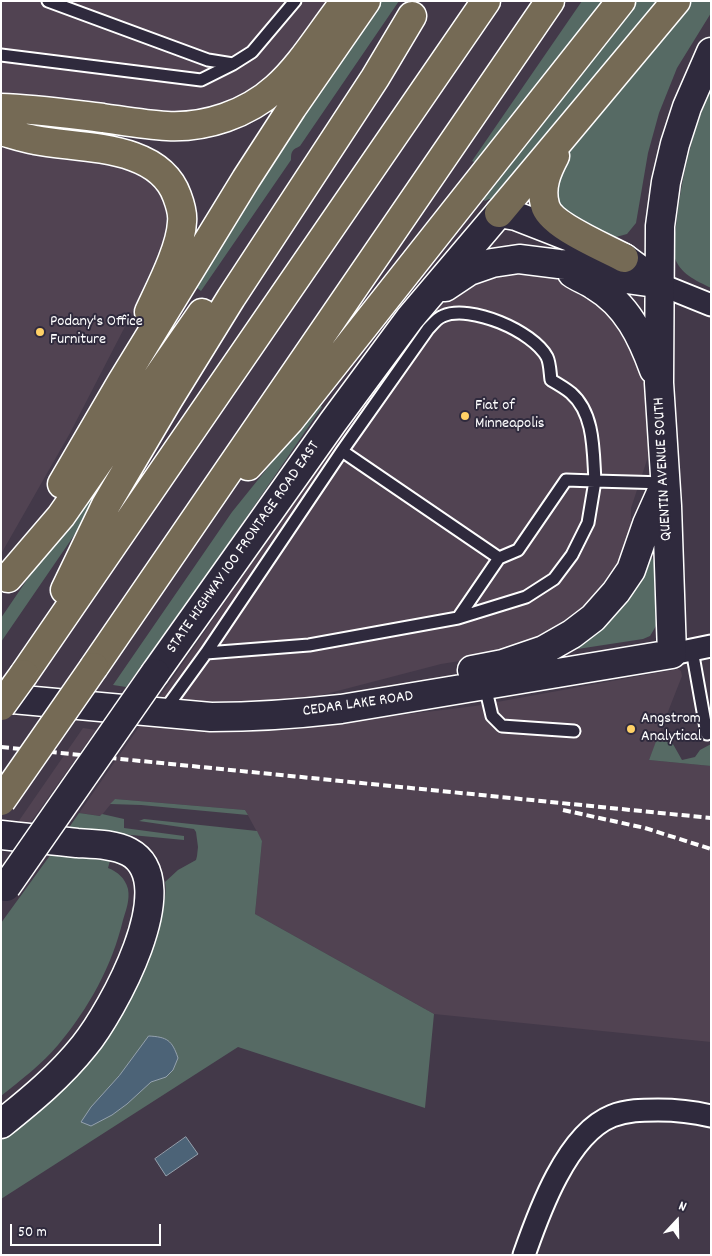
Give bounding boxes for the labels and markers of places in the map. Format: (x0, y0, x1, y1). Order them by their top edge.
place label: Podany's Office Furniture (50, 313, 143, 351)
marker: Podany's Office Furniture (34, 326, 46, 338)
place label: Fiat of Minneapolis (475, 397, 545, 435)
marker: Fiat of Minneapolis (459, 410, 471, 422)
place label: Angstrom Analytical (641, 710, 701, 748)
marker: Angstrom Analytical (625, 723, 637, 735)

